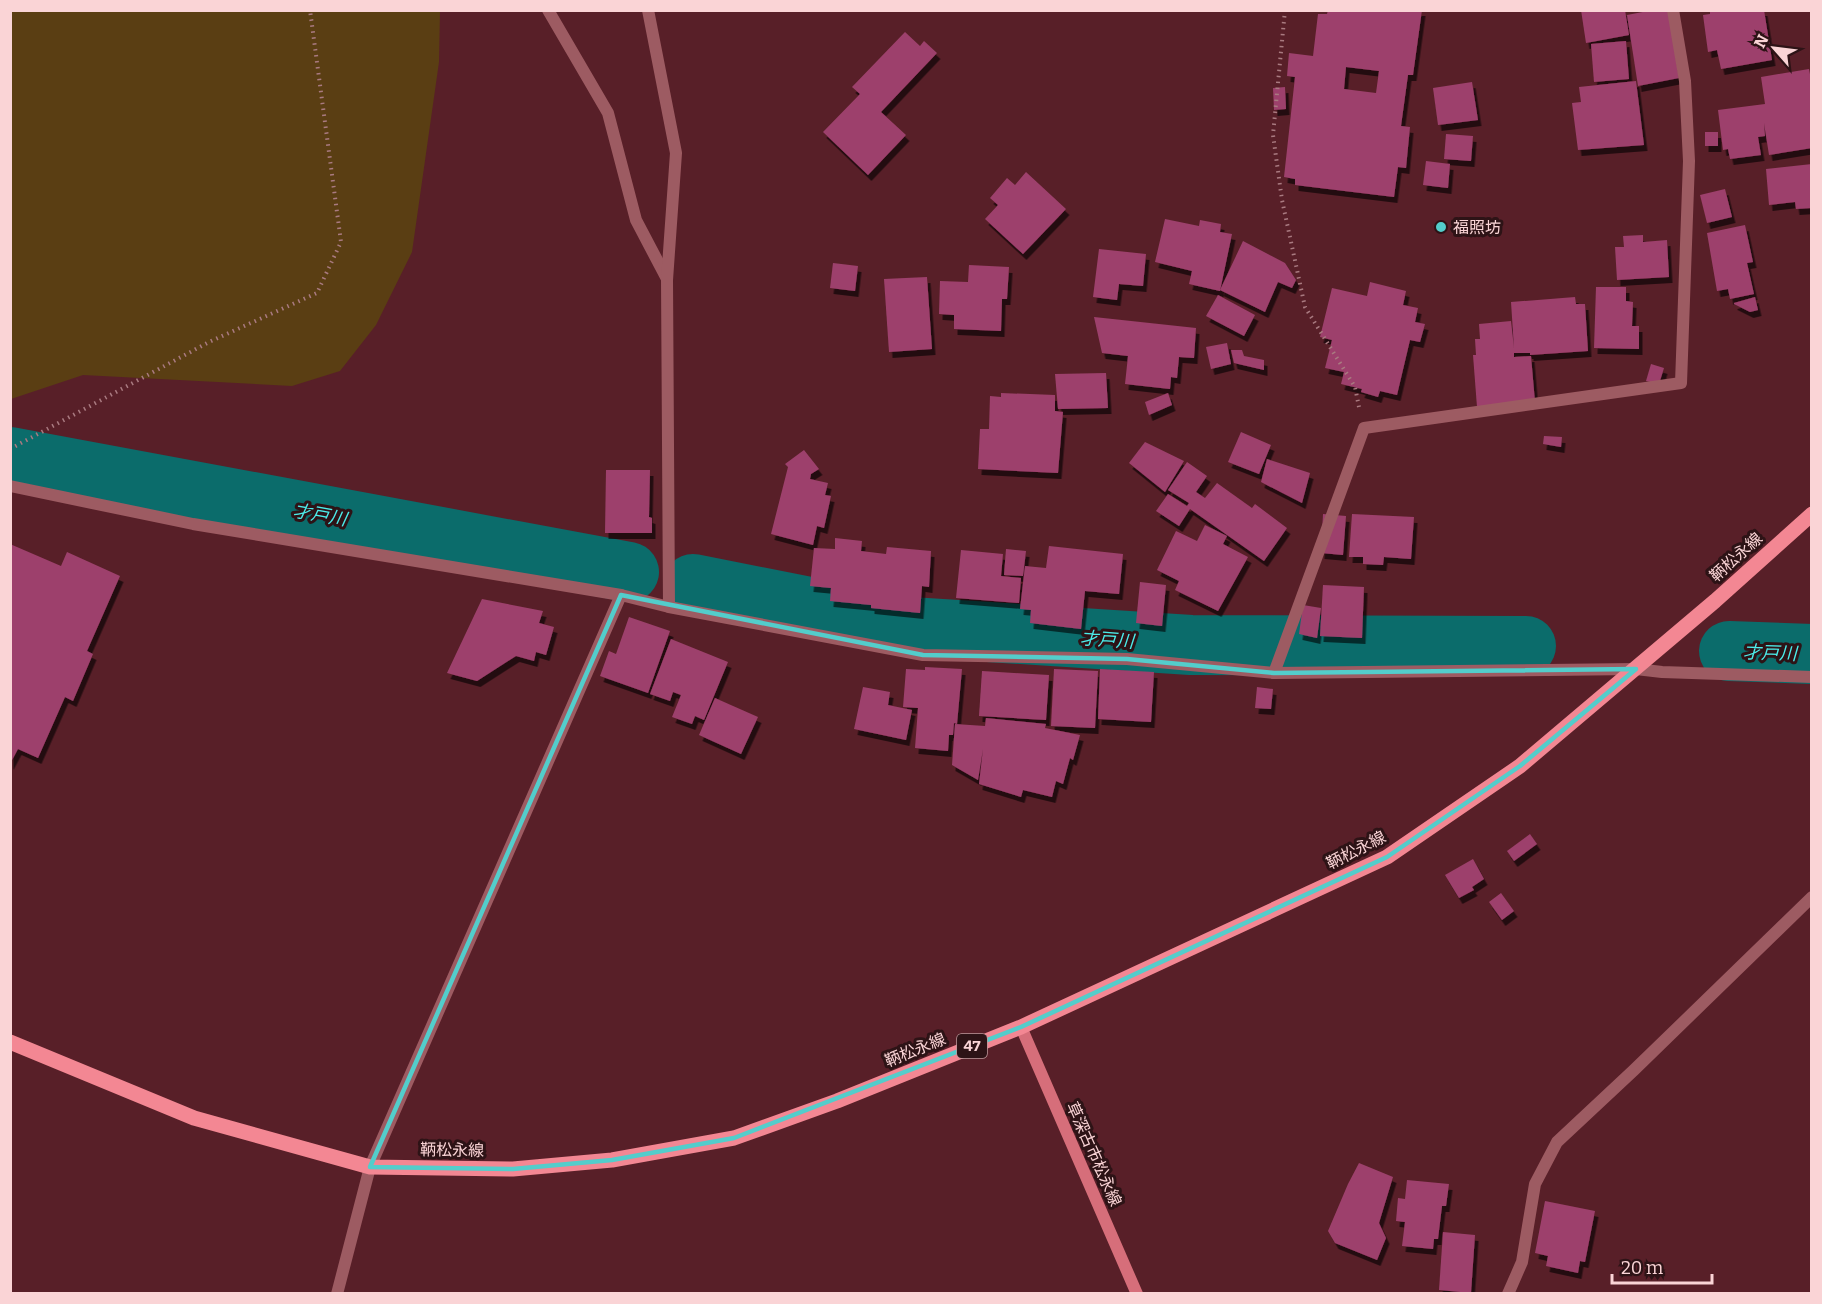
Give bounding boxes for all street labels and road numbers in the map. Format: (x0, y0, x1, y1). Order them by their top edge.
street label: 鞆松永線 (1706, 529, 1766, 585)
street label: 鞆松永線 (1323, 827, 1389, 873)
street label: 鞆松永線 (882, 1029, 948, 1071)
road number: 47 (957, 1034, 987, 1058)
street label: 草深古市松永線 (1063, 1099, 1125, 1209)
street label: 鞆松永線 (420, 1140, 484, 1160)

